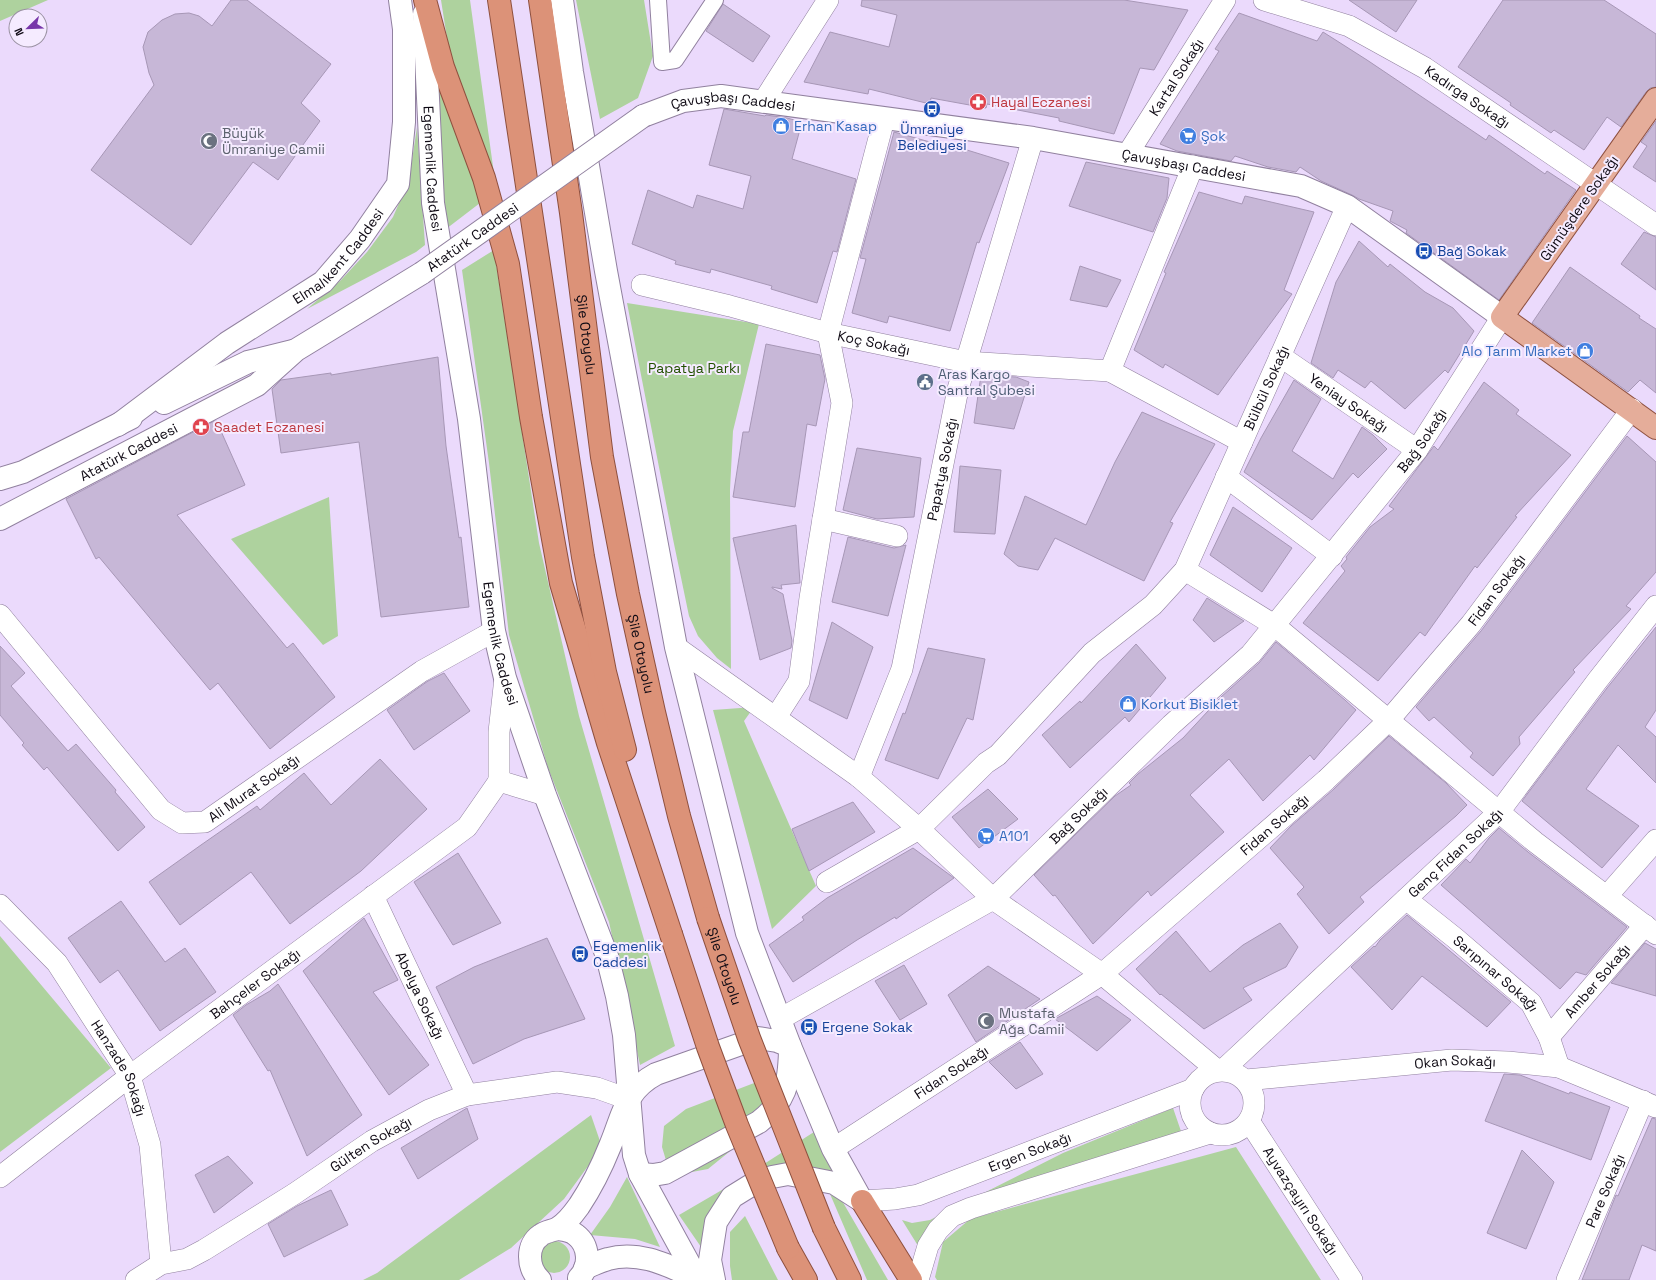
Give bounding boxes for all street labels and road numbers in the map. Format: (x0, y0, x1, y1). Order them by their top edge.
street label: Kartal Sokağı (1145, 35, 1207, 119)
street label: Kadırga Sokağı (1421, 61, 1514, 132)
street label: Çavuşbaşı Caddesi (668, 87, 796, 115)
street label: Egemenlik Caddesi (419, 105, 447, 233)
street label: Çavuşbaşı Caddesi (1120, 145, 1247, 185)
street label: Gümüşdere Sokağı (1536, 152, 1622, 264)
street label: Atatürk Caddesi (423, 198, 522, 276)
street label: Elmalıkent Caddesi (289, 205, 387, 308)
street label: Şile Otoyolu (572, 294, 600, 376)
street label: Koç Sokağı (836, 326, 912, 359)
street label: Bülbül Sokağı (1239, 342, 1293, 433)
street label: Yeniay Sokağı (1305, 369, 1392, 437)
street label: Bağ Sokağı (1393, 405, 1450, 476)
street label: Papatya Sokağı (923, 416, 961, 522)
street label: Atatürk Caddesi (76, 419, 181, 485)
street label: Fidan Sokağı (1464, 550, 1529, 629)
street label: Egemenlik Caddesi (479, 581, 523, 708)
street label: Şile Otoyolu (624, 612, 659, 695)
street label: Ali Murat Sokağı (204, 750, 303, 826)
street label: Bağ Sokağı (1045, 783, 1111, 848)
street label: Fidan Sokağı (1236, 790, 1313, 859)
street label: Genç Fidan Sokağı (1404, 805, 1507, 902)
street label: Şile Otoyolu (703, 925, 746, 1007)
street label: Sarıpınar Sokağı (1449, 931, 1543, 1015)
street label: Amber Sokağı (1560, 940, 1634, 1022)
street label: Bahçeler Sokağı (206, 944, 304, 1023)
street label: Abelya Sokağı (392, 949, 448, 1042)
street label: Hanzade Sokağı (87, 1016, 150, 1118)
street label: Fidan Sokağı (911, 1041, 992, 1103)
street label: Okan Sokağı (1413, 1051, 1496, 1073)
street label: Gülten Sokağı (326, 1112, 415, 1176)
street label: Ergen Sokağı (986, 1128, 1074, 1176)
street label: Ayvazçayırı Sokağı (1259, 1143, 1342, 1258)
street label: Pare Sokağı (1581, 1151, 1628, 1230)

